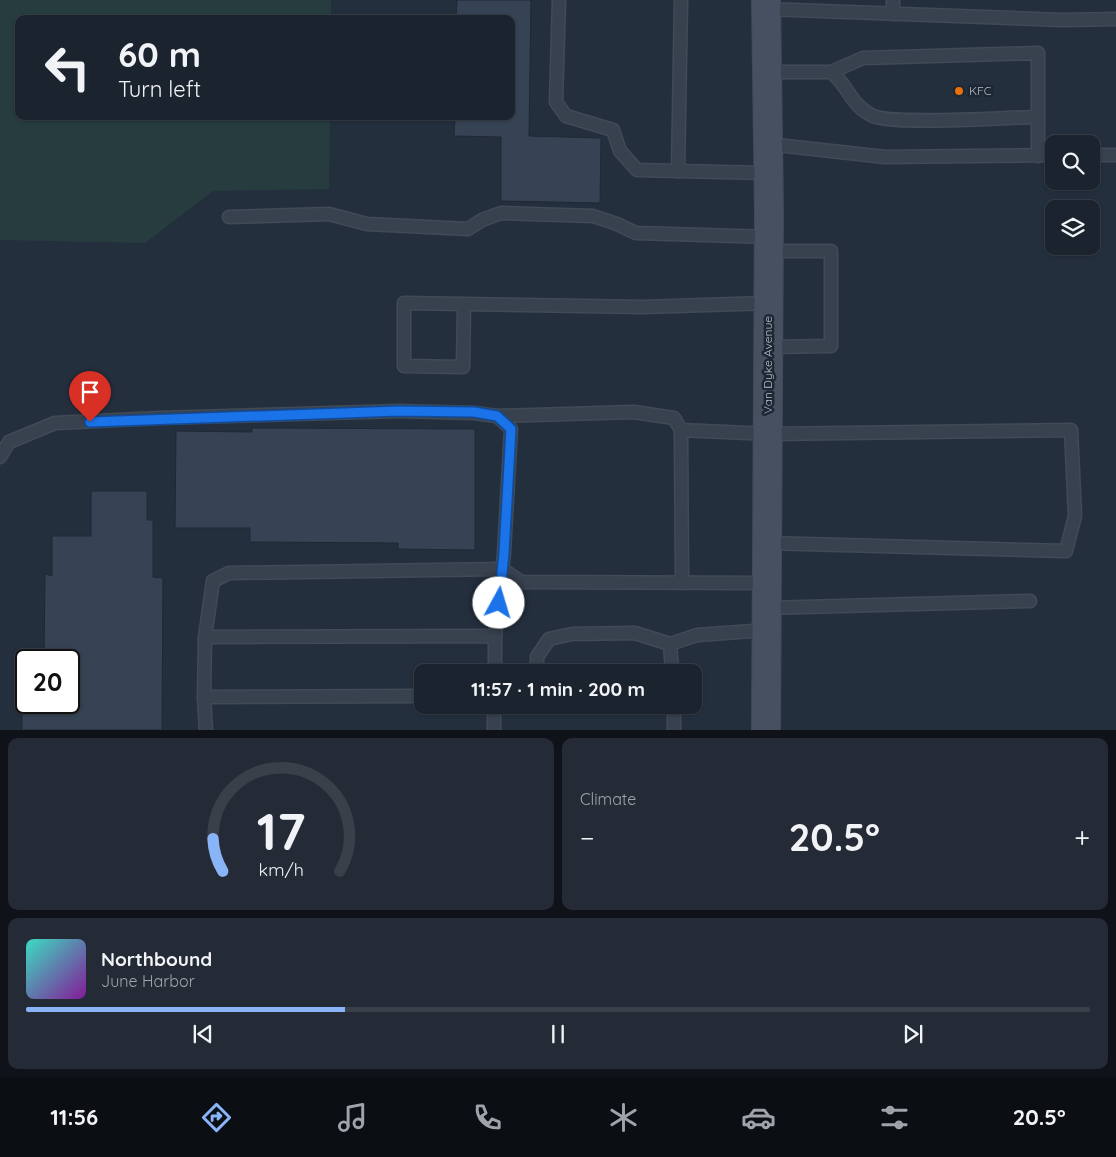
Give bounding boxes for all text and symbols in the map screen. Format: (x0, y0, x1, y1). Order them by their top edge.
text: 60 m (118, 32, 201, 76)
icon: left (35, 35, 100, 100)
text: Turn left (118, 75, 201, 103)
place label: KFC (969, 83, 992, 98)
marker: KFC (953, 85, 965, 97)
map controls (1045, 135, 1100, 255)
button: search (1045, 135, 1100, 190)
button: layers (1045, 200, 1100, 255)
street label: Van Dyke Avenue (760, 316, 775, 414)
pin (69, 371, 111, 422)
icon: arrive (76, 378, 104, 406)
position arrow (472, 576, 524, 628)
speed limit sign: 20 (15, 649, 80, 714)
text: 11:57 · 1 min · 200 m (471, 677, 645, 701)
text: Climate (580, 789, 636, 809)
text: 17 (257, 798, 305, 863)
text: 20.5° (789, 813, 880, 861)
text: − (580, 820, 595, 855)
text: + (1074, 820, 1090, 855)
text: km/h (258, 858, 304, 880)
text: Northbound (101, 947, 212, 971)
text: June Harbor (101, 971, 195, 991)
icon: previous (189, 1020, 217, 1048)
icon: pause (544, 1020, 572, 1048)
icon: next (899, 1020, 927, 1048)
icon: directions (199, 1100, 234, 1135)
icon: music (335, 1100, 370, 1135)
icon: phone (470, 1100, 505, 1135)
icon: climate (606, 1100, 641, 1135)
icon: car (741, 1100, 776, 1135)
icon: filters (877, 1100, 912, 1135)
text: 11:56 (50, 1103, 98, 1131)
text: 20.5° (1013, 1103, 1066, 1131)

